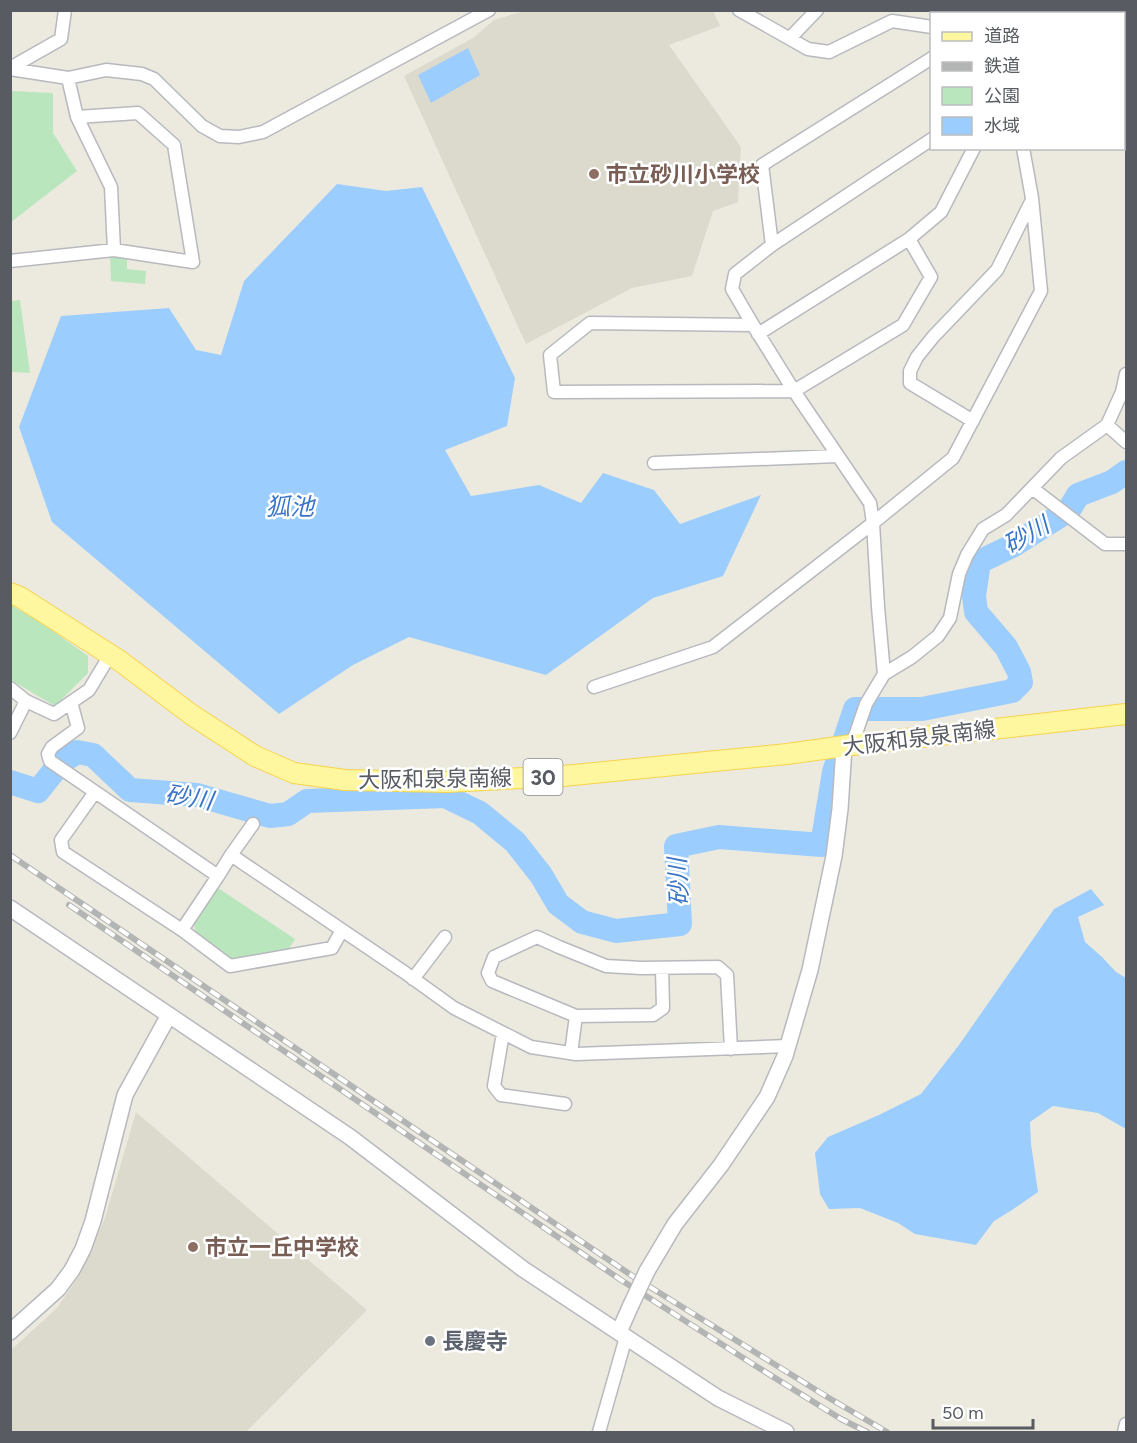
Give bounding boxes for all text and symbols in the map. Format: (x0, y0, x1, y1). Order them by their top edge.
legend (930, 12, 1125, 150)
text: 道路 (984, 25, 1020, 47)
text: 鉄道 (984, 55, 1020, 77)
text: 公園 (984, 85, 1020, 107)
text: 水域 (984, 115, 1020, 137)
place label: 市立砂川小学校 (606, 161, 760, 188)
marker: 市立砂川小学校 (587, 167, 601, 181)
water label: 狐池 (266, 492, 316, 521)
water label: 砂川 (998, 509, 1057, 560)
street label: 大阪和泉泉南線 (841, 715, 997, 761)
road number: 30 (524, 759, 562, 795)
street label: 大阪和泉泉南線 (358, 764, 512, 794)
water label: 砂川 (163, 779, 218, 816)
water label: 砂川 (662, 854, 694, 907)
place label: 市立一丘中学校 (205, 1234, 359, 1261)
marker: 市立一丘中学校 (186, 1240, 200, 1254)
place label: 長慶寺 (442, 1328, 508, 1355)
marker: 長慶寺 (423, 1334, 437, 1348)
scale bar (933, 1392, 1034, 1430)
text: 50 m (942, 1402, 984, 1424)

